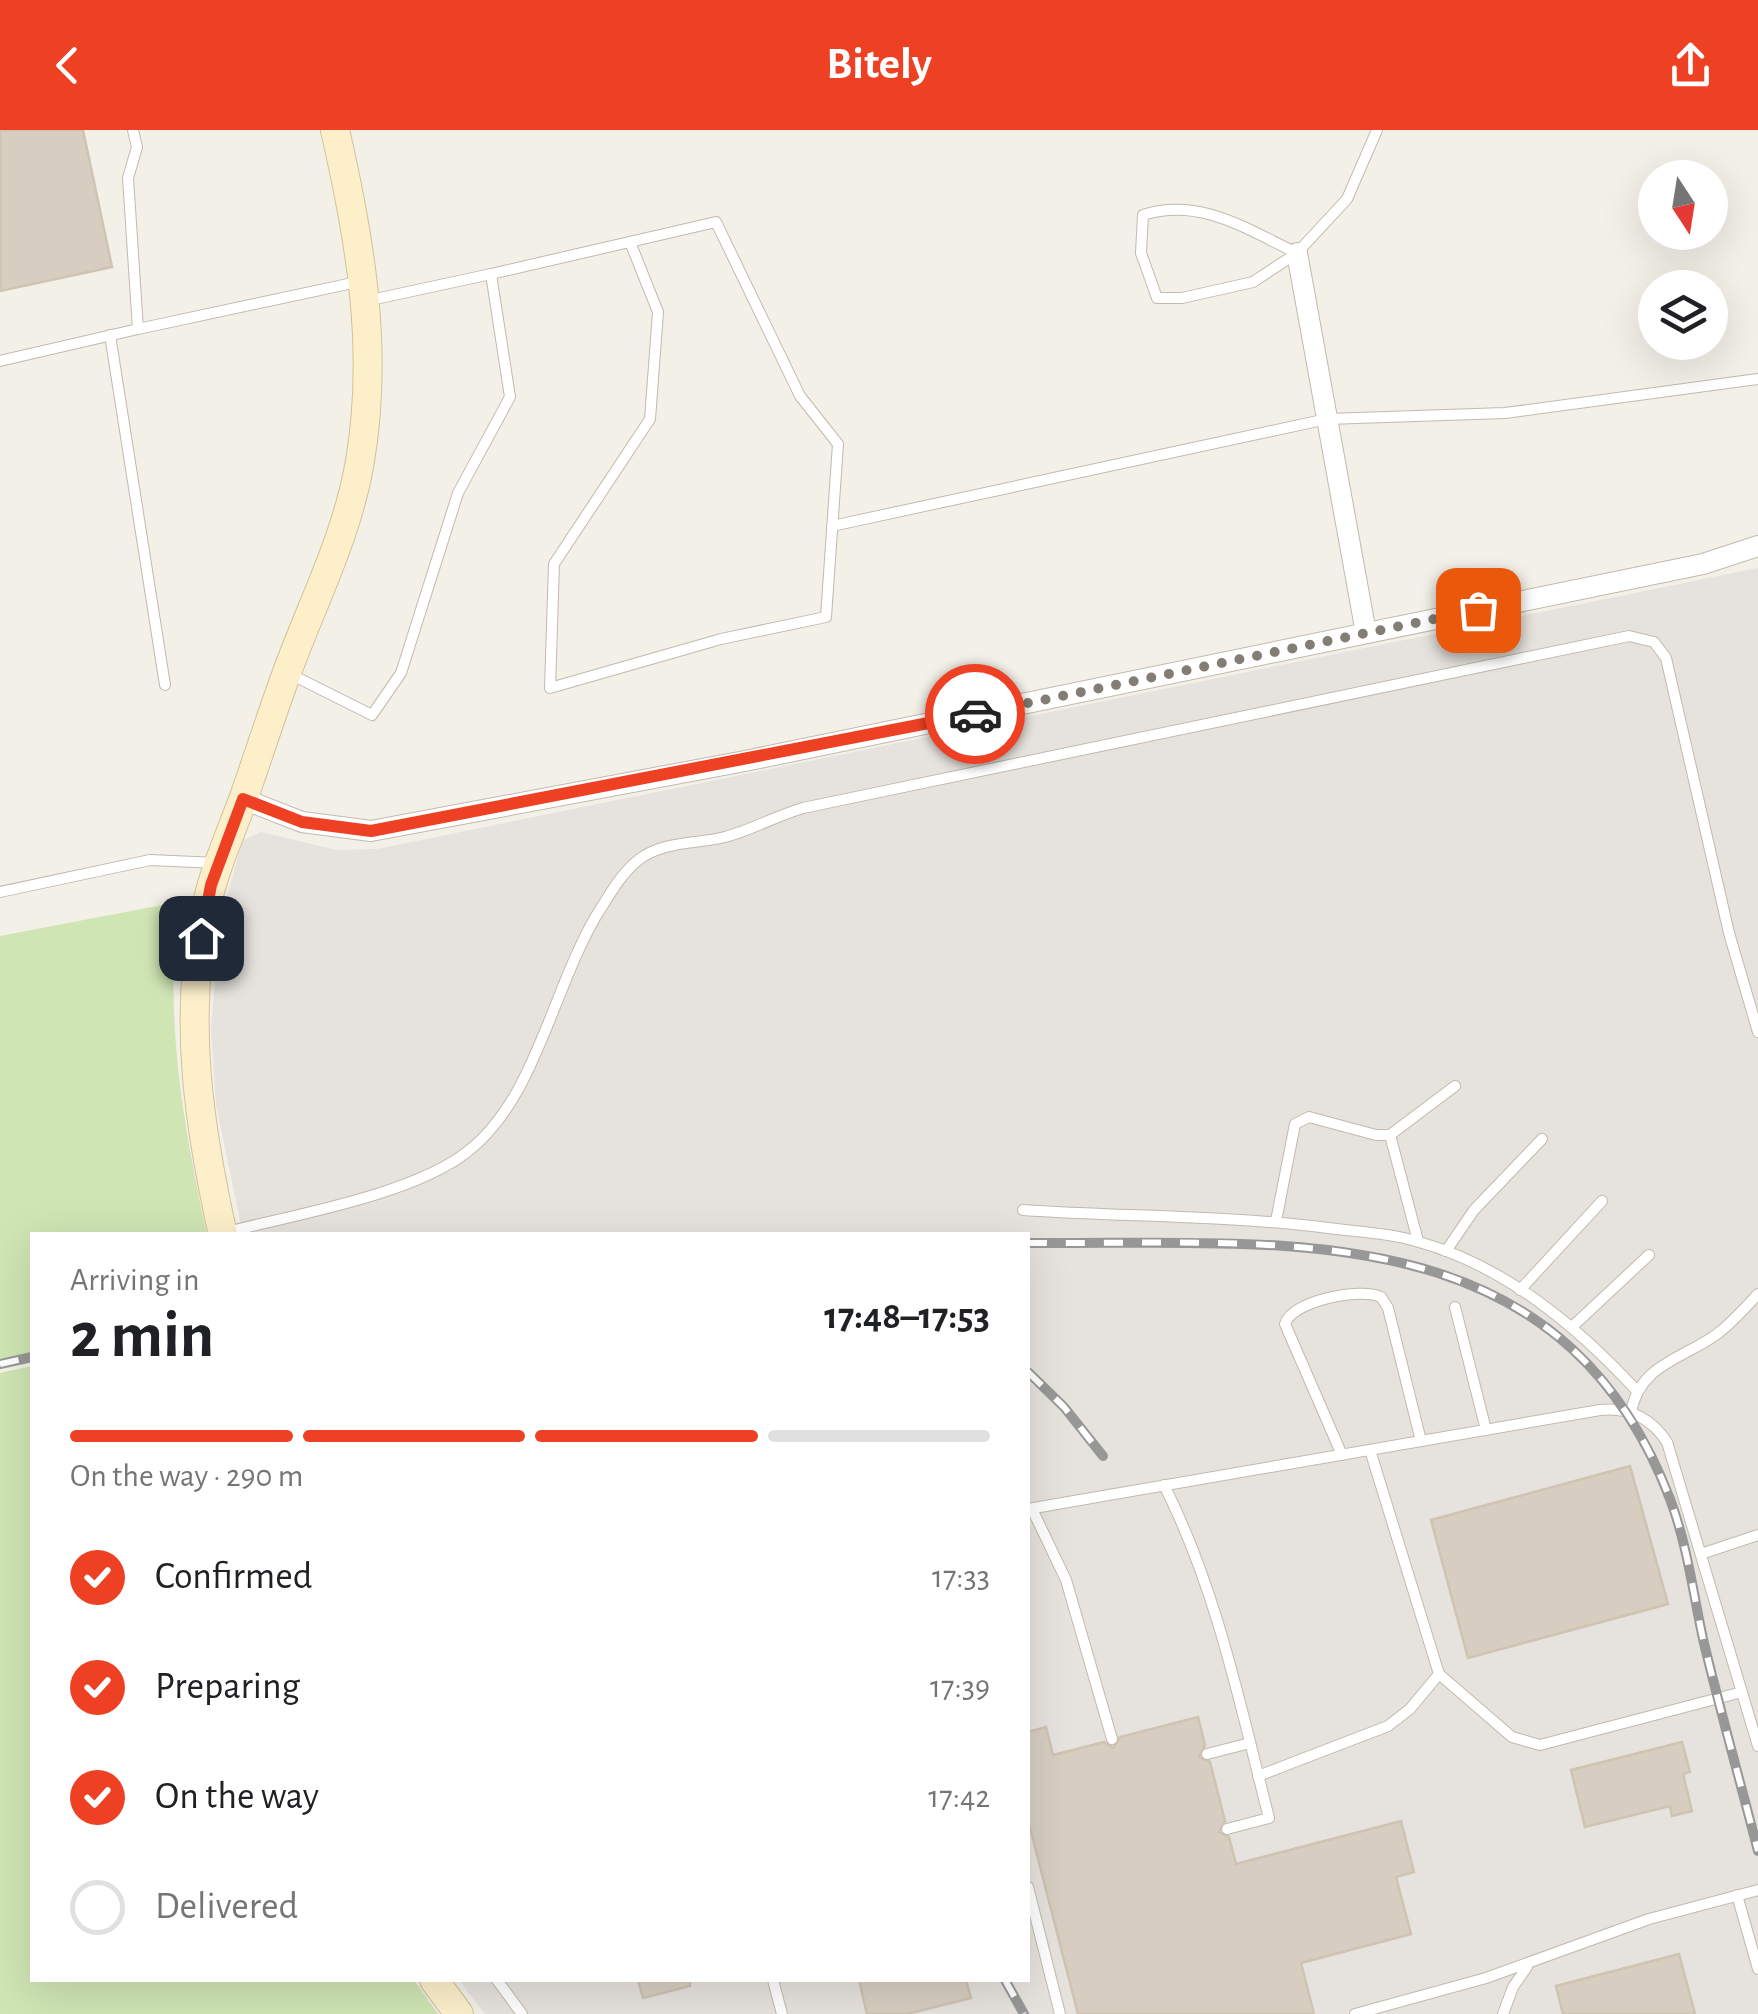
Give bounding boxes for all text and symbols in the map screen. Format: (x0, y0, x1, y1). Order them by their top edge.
icon: back (40, 38, 95, 93)
icon: share (1663, 38, 1718, 93)
text: Bitely (826, 42, 932, 87)
north arrow (1638, 160, 1728, 250)
map controls (1638, 160, 1728, 360)
button: layers (1638, 270, 1728, 360)
pin (1436, 568, 1521, 653)
icon: bag (1451, 583, 1506, 638)
courier (925, 664, 1025, 764)
icon: car (948, 687, 1003, 742)
pin (159, 896, 244, 981)
icon: home (174, 911, 229, 966)
text: Arriving in (70, 1264, 199, 1296)
text: 17:48–17:53 (824, 1298, 990, 1336)
text: 2 min (70, 1304, 214, 1369)
text: On the way · 290 m (70, 1460, 303, 1492)
icon: check (70, 1550, 125, 1605)
text: Confirmed (155, 1558, 312, 1596)
text: 17:33 (932, 1561, 990, 1593)
icon: check (70, 1660, 125, 1715)
text: Preparing (155, 1668, 300, 1706)
text: 17:39 (930, 1671, 990, 1703)
icon: check (70, 1770, 125, 1825)
text: On the way (155, 1778, 319, 1816)
text: 17:42 (928, 1781, 990, 1813)
text: Delivered (155, 1888, 298, 1926)

